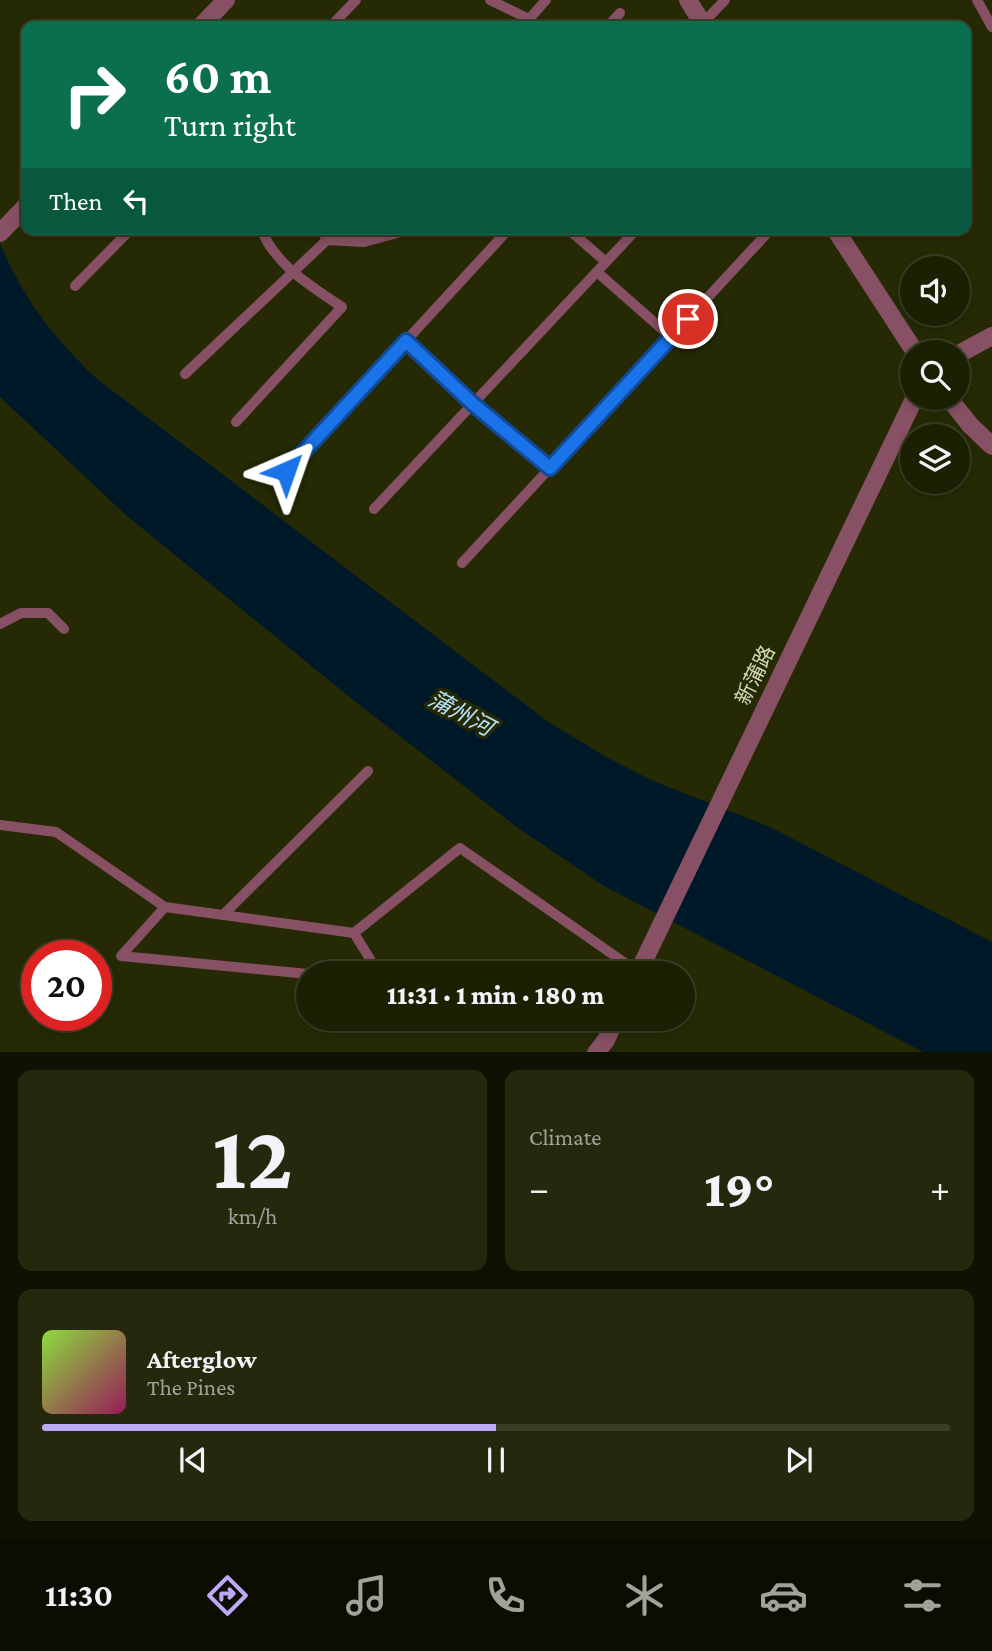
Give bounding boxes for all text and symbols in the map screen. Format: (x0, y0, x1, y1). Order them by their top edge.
icon: right (49, 49, 140, 140)
text: 60 m (164, 49, 271, 104)
text: Turn right (164, 107, 296, 143)
icon: left (117, 182, 155, 220)
text: Then (49, 187, 103, 216)
map controls (900, 256, 970, 494)
button: sound (900, 256, 970, 326)
pin (658, 289, 718, 349)
icon: arrive (669, 300, 707, 338)
button: search (900, 340, 970, 410)
button: layers (900, 424, 970, 494)
position arrow (249, 434, 323, 508)
street label: 新蒲路 (730, 641, 780, 709)
water label: 蒲州河 (424, 685, 501, 743)
speed limit sign: 20 (21, 940, 112, 1031)
text: 11:31 · 1 min · 180 m (387, 981, 604, 1010)
text: 12 (212, 1106, 293, 1208)
text: Climate (529, 1124, 601, 1150)
text: 19° (704, 1159, 775, 1217)
text: − (529, 1167, 549, 1209)
text: + (930, 1167, 950, 1209)
text: km/h (228, 1203, 277, 1229)
text: Afterglow (147, 1345, 257, 1374)
text: The Pines (147, 1374, 235, 1400)
icon: previous (174, 1441, 212, 1479)
icon: pause (477, 1441, 515, 1479)
icon: next (780, 1441, 818, 1479)
icon: directions (203, 1571, 252, 1620)
icon: music (342, 1571, 391, 1620)
icon: phone (481, 1571, 530, 1620)
icon: climate (620, 1571, 669, 1620)
icon: car (759, 1571, 808, 1620)
icon: filters (898, 1571, 947, 1620)
text: 11:30 (45, 1577, 113, 1613)

